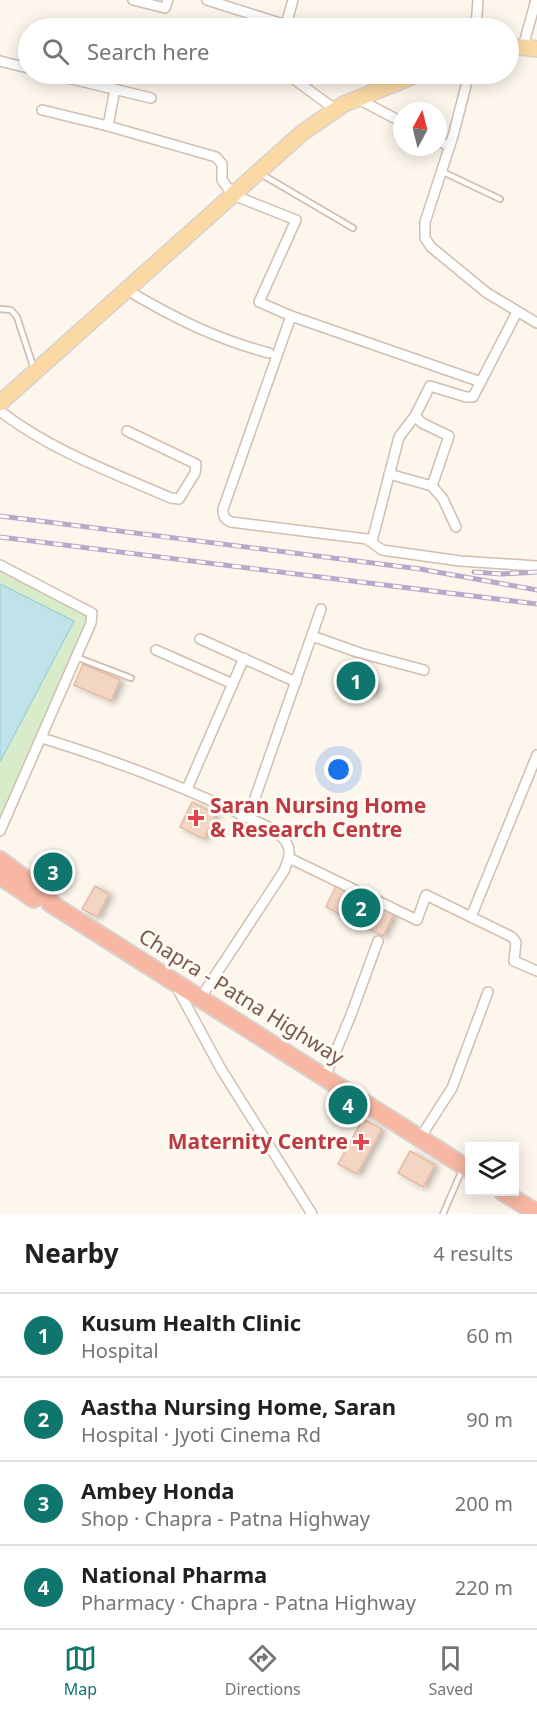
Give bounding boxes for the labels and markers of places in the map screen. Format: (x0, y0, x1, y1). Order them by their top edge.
pin: 1 (336, 658, 376, 704)
place label: Saran Nursing Home & Research Centre (210, 791, 426, 843)
marker: Saran Nursing Home & Research Centre (187, 809, 205, 827)
pin: 3 (34, 850, 72, 894)
pin: 2 (342, 886, 380, 930)
pin: 4 (328, 1082, 368, 1128)
place label: Maternity Centre (168, 1127, 348, 1155)
marker: Maternity Centre (352, 1133, 370, 1151)

